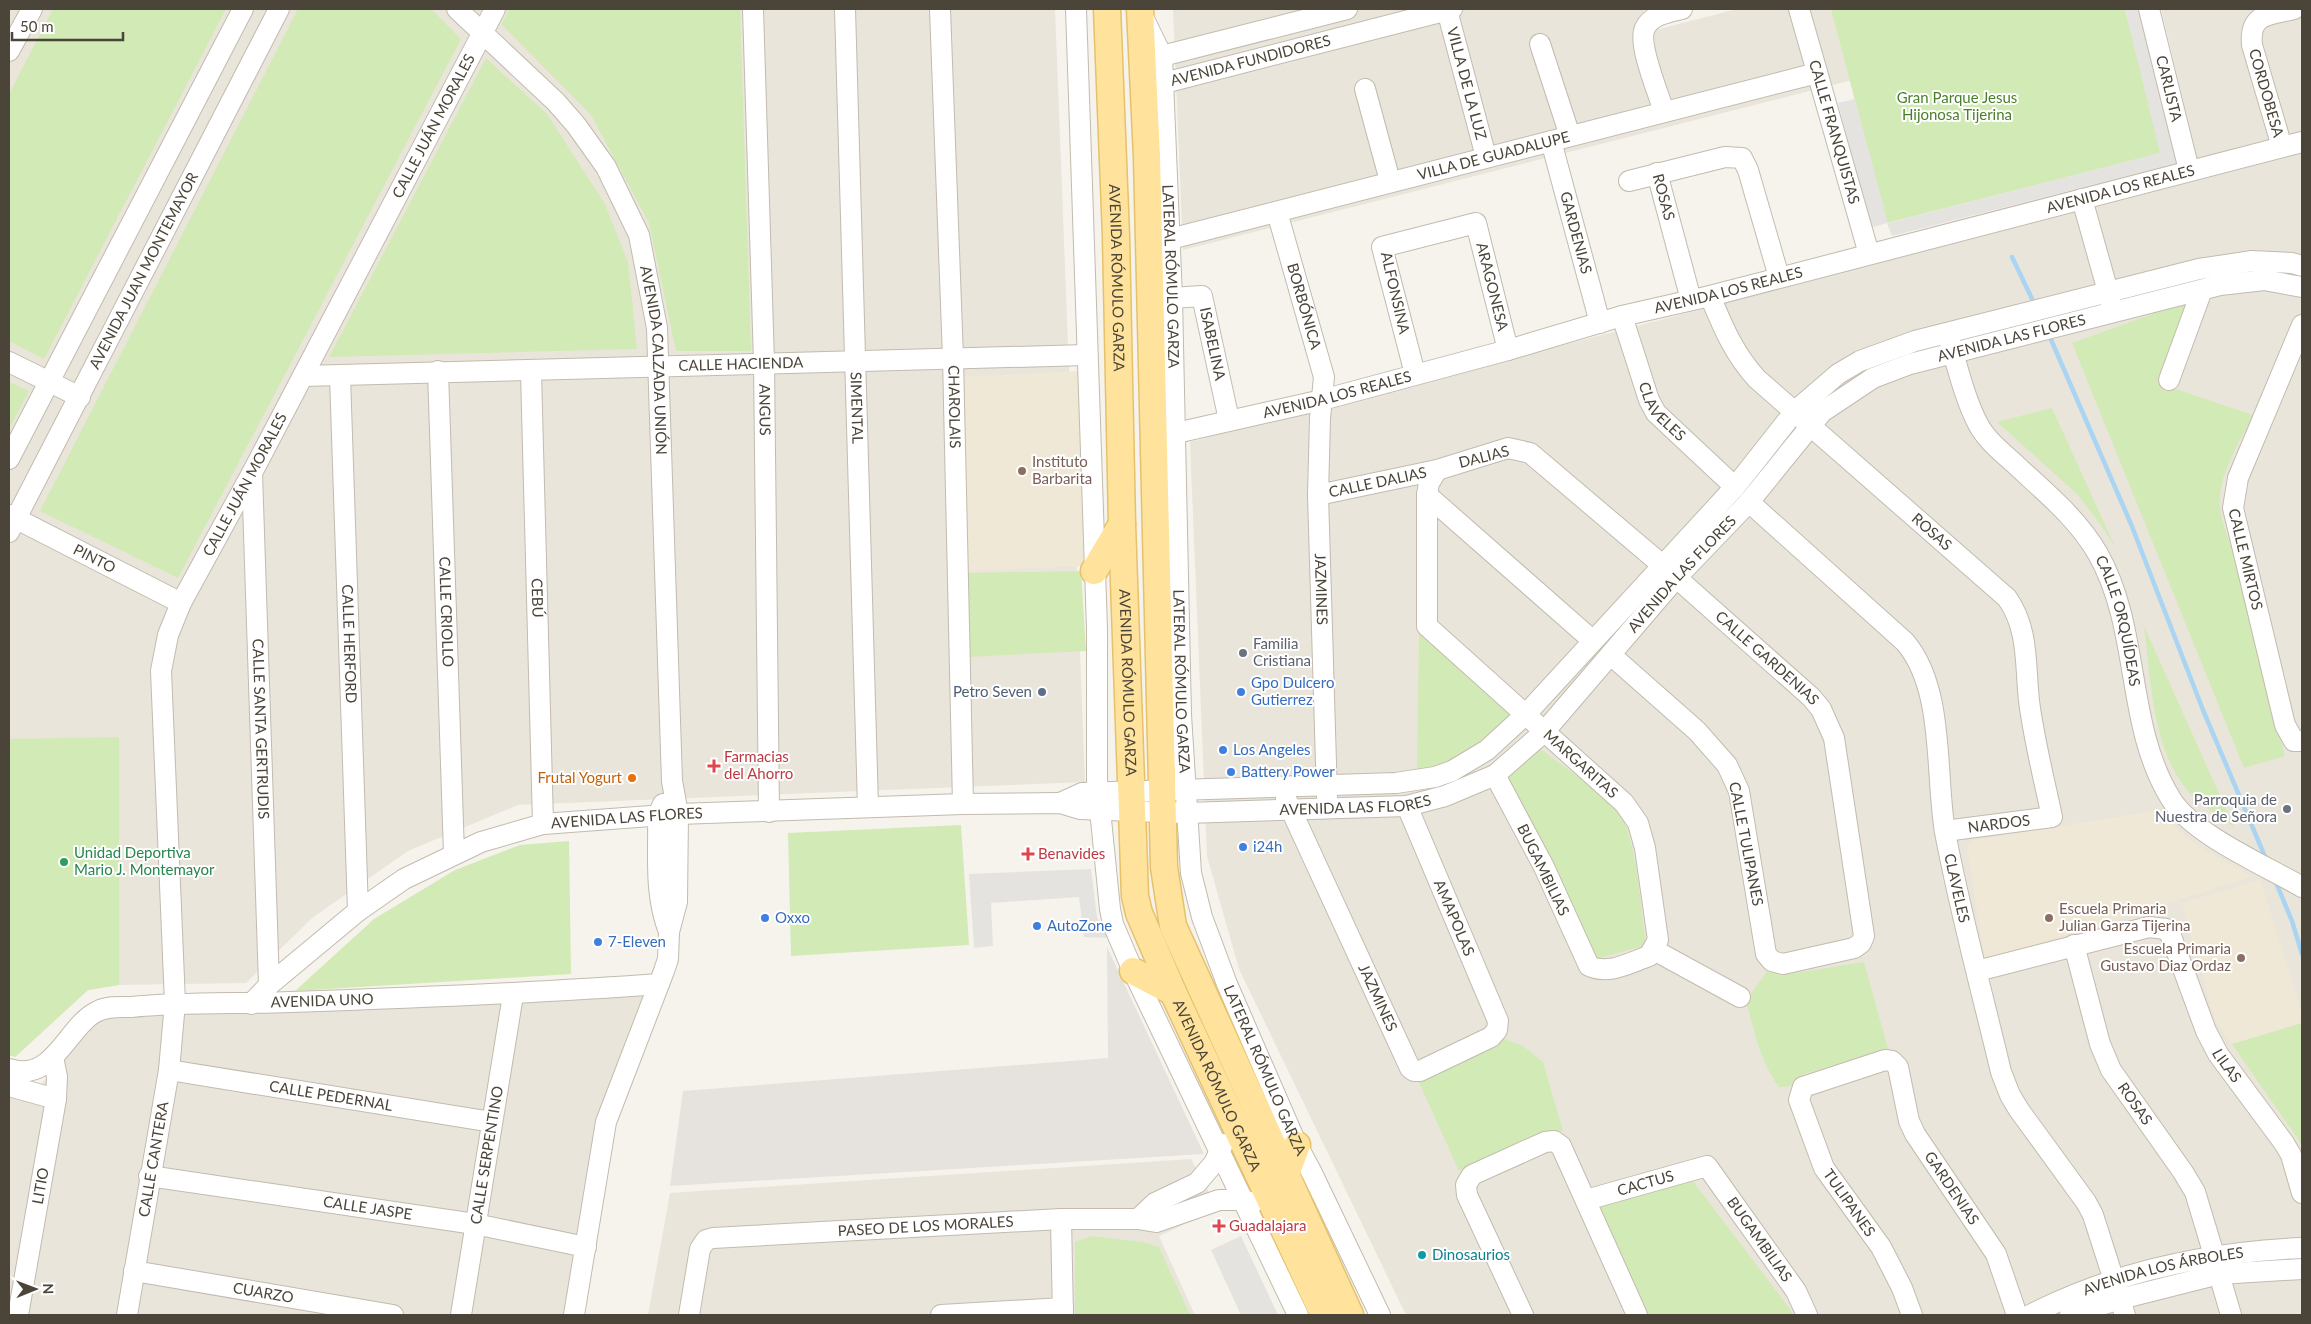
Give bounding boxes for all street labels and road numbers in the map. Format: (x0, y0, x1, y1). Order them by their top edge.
street label: VILLA DE LA LUZ (1444, 25, 1491, 141)
street label: AVENIDA FUNDIDORES (1168, 31, 1332, 89)
street label: CORDOBESA (2246, 46, 2288, 140)
street label: CALLE JUÁN MORALES (388, 51, 478, 201)
street label: CARLISTA (2153, 53, 2187, 124)
street label: CALLE FRANQUISTAS (1806, 58, 1864, 206)
street label: VILLA DE GUADALUPE (1415, 127, 1571, 183)
street label: AVENIDA LOS REALES (2044, 160, 2196, 216)
street label: AVENIDA JUAN MONTEMAYOR (85, 168, 201, 372)
street label: ROSAS (1650, 172, 1679, 222)
street label: AVENIDA RÓMULO GARZA (1106, 184, 1129, 373)
street label: LATERAL RÓMULO GARZA (1159, 184, 1184, 369)
street label: GARDENIAS (1557, 189, 1596, 276)
street label: ARAGONESA (1473, 240, 1513, 334)
street label: ALFONSINA (1378, 250, 1414, 336)
street label: BORBÓNICA (1284, 261, 1326, 352)
street label: AVENIDA LOS REALES (1652, 262, 1804, 316)
street label: AVENIDA CALZADA UNIÓN (637, 264, 671, 455)
street label: ISABELINA (1197, 305, 1230, 383)
street label: AVENIDA LAS FLORES (1935, 310, 2087, 365)
street label: CALLE HACIENDA (678, 353, 804, 374)
street label: CHAROLAIS (945, 365, 965, 448)
street label: AVENIDA LOS REALES (1261, 366, 1413, 421)
street label: SIMENTAL (847, 372, 868, 444)
street label: CLAVELES (1636, 379, 1690, 444)
street label: ANGUS (756, 384, 775, 436)
street label: CALLE JUÁN MORALES (198, 409, 290, 559)
street label: DALIAS (1457, 441, 1511, 471)
street label: CALLE DALIAS (1327, 462, 1428, 501)
street label: CALLE MIRTOS (2225, 506, 2267, 612)
street label: ROSAS (1908, 509, 1956, 554)
street label: AVENIDA LAS FLORES (1623, 511, 1739, 636)
street label: PINTO (71, 540, 119, 576)
street label: CALLE ORQUÍDEAS (2092, 552, 2145, 688)
street label: JAZMINES (1312, 553, 1332, 625)
street label: CALLE CRIOLLO (436, 556, 458, 667)
street label: CEBÚ (528, 578, 548, 618)
street label: CALLE HERFORD (339, 584, 361, 704)
street label: AVENIDA RÓMULO GARZA (1116, 589, 1141, 777)
street label: LATERAL RÓMULO GARZA (1170, 589, 1195, 775)
street label: CALLE GARDENIAS (1712, 607, 1824, 708)
street label: CALLE SANTA GERTRUDIS (250, 638, 273, 819)
street label: MARGARITAS (1540, 725, 1622, 801)
street label: CALLE TULIPANES (1726, 780, 1768, 907)
street label: AVENIDA LAS FLORES (1279, 790, 1433, 818)
street label: AVENIDA LAS FLORES (550, 803, 703, 831)
street label: NARDOS (1967, 810, 2031, 836)
street label: BUGAMBILIAS (1514, 821, 1574, 918)
street label: CLAVELES (1941, 852, 1974, 924)
street label: AMAPOLAS (1431, 877, 1479, 959)
street label: JAZMINES (1355, 961, 1402, 1034)
street label: LATERAL RÓMULO GARZA (1221, 982, 1311, 1159)
street label: AVENIDA UNO (270, 989, 374, 1011)
street label: AVENIDA RÓMULO GARZA (1170, 996, 1266, 1174)
street label: LILAS (2209, 1045, 2246, 1086)
street label: CALLE PEDERNAL (268, 1076, 394, 1114)
street label: ROSAS (2115, 1079, 2157, 1128)
street label: CALLE SERPENTINO (466, 1084, 506, 1225)
street label: CALLE CANTERA (134, 1099, 172, 1218)
street label: GARDENIAS (1921, 1148, 1983, 1228)
street label: TULIPANES (1820, 1165, 1880, 1240)
street label: LITIO (28, 1166, 52, 1206)
street label: CACTUS (1615, 1166, 1676, 1199)
street label: CALLE JASPE (322, 1192, 414, 1223)
street label: BUGAMBILIAS (1724, 1193, 1796, 1285)
street label: PASEO DE LOS MORALES (837, 1212, 1014, 1239)
street label: AVENIDA LOS ÁRBOLES (2080, 1243, 2244, 1299)
street label: CUARZO (232, 1278, 295, 1306)

